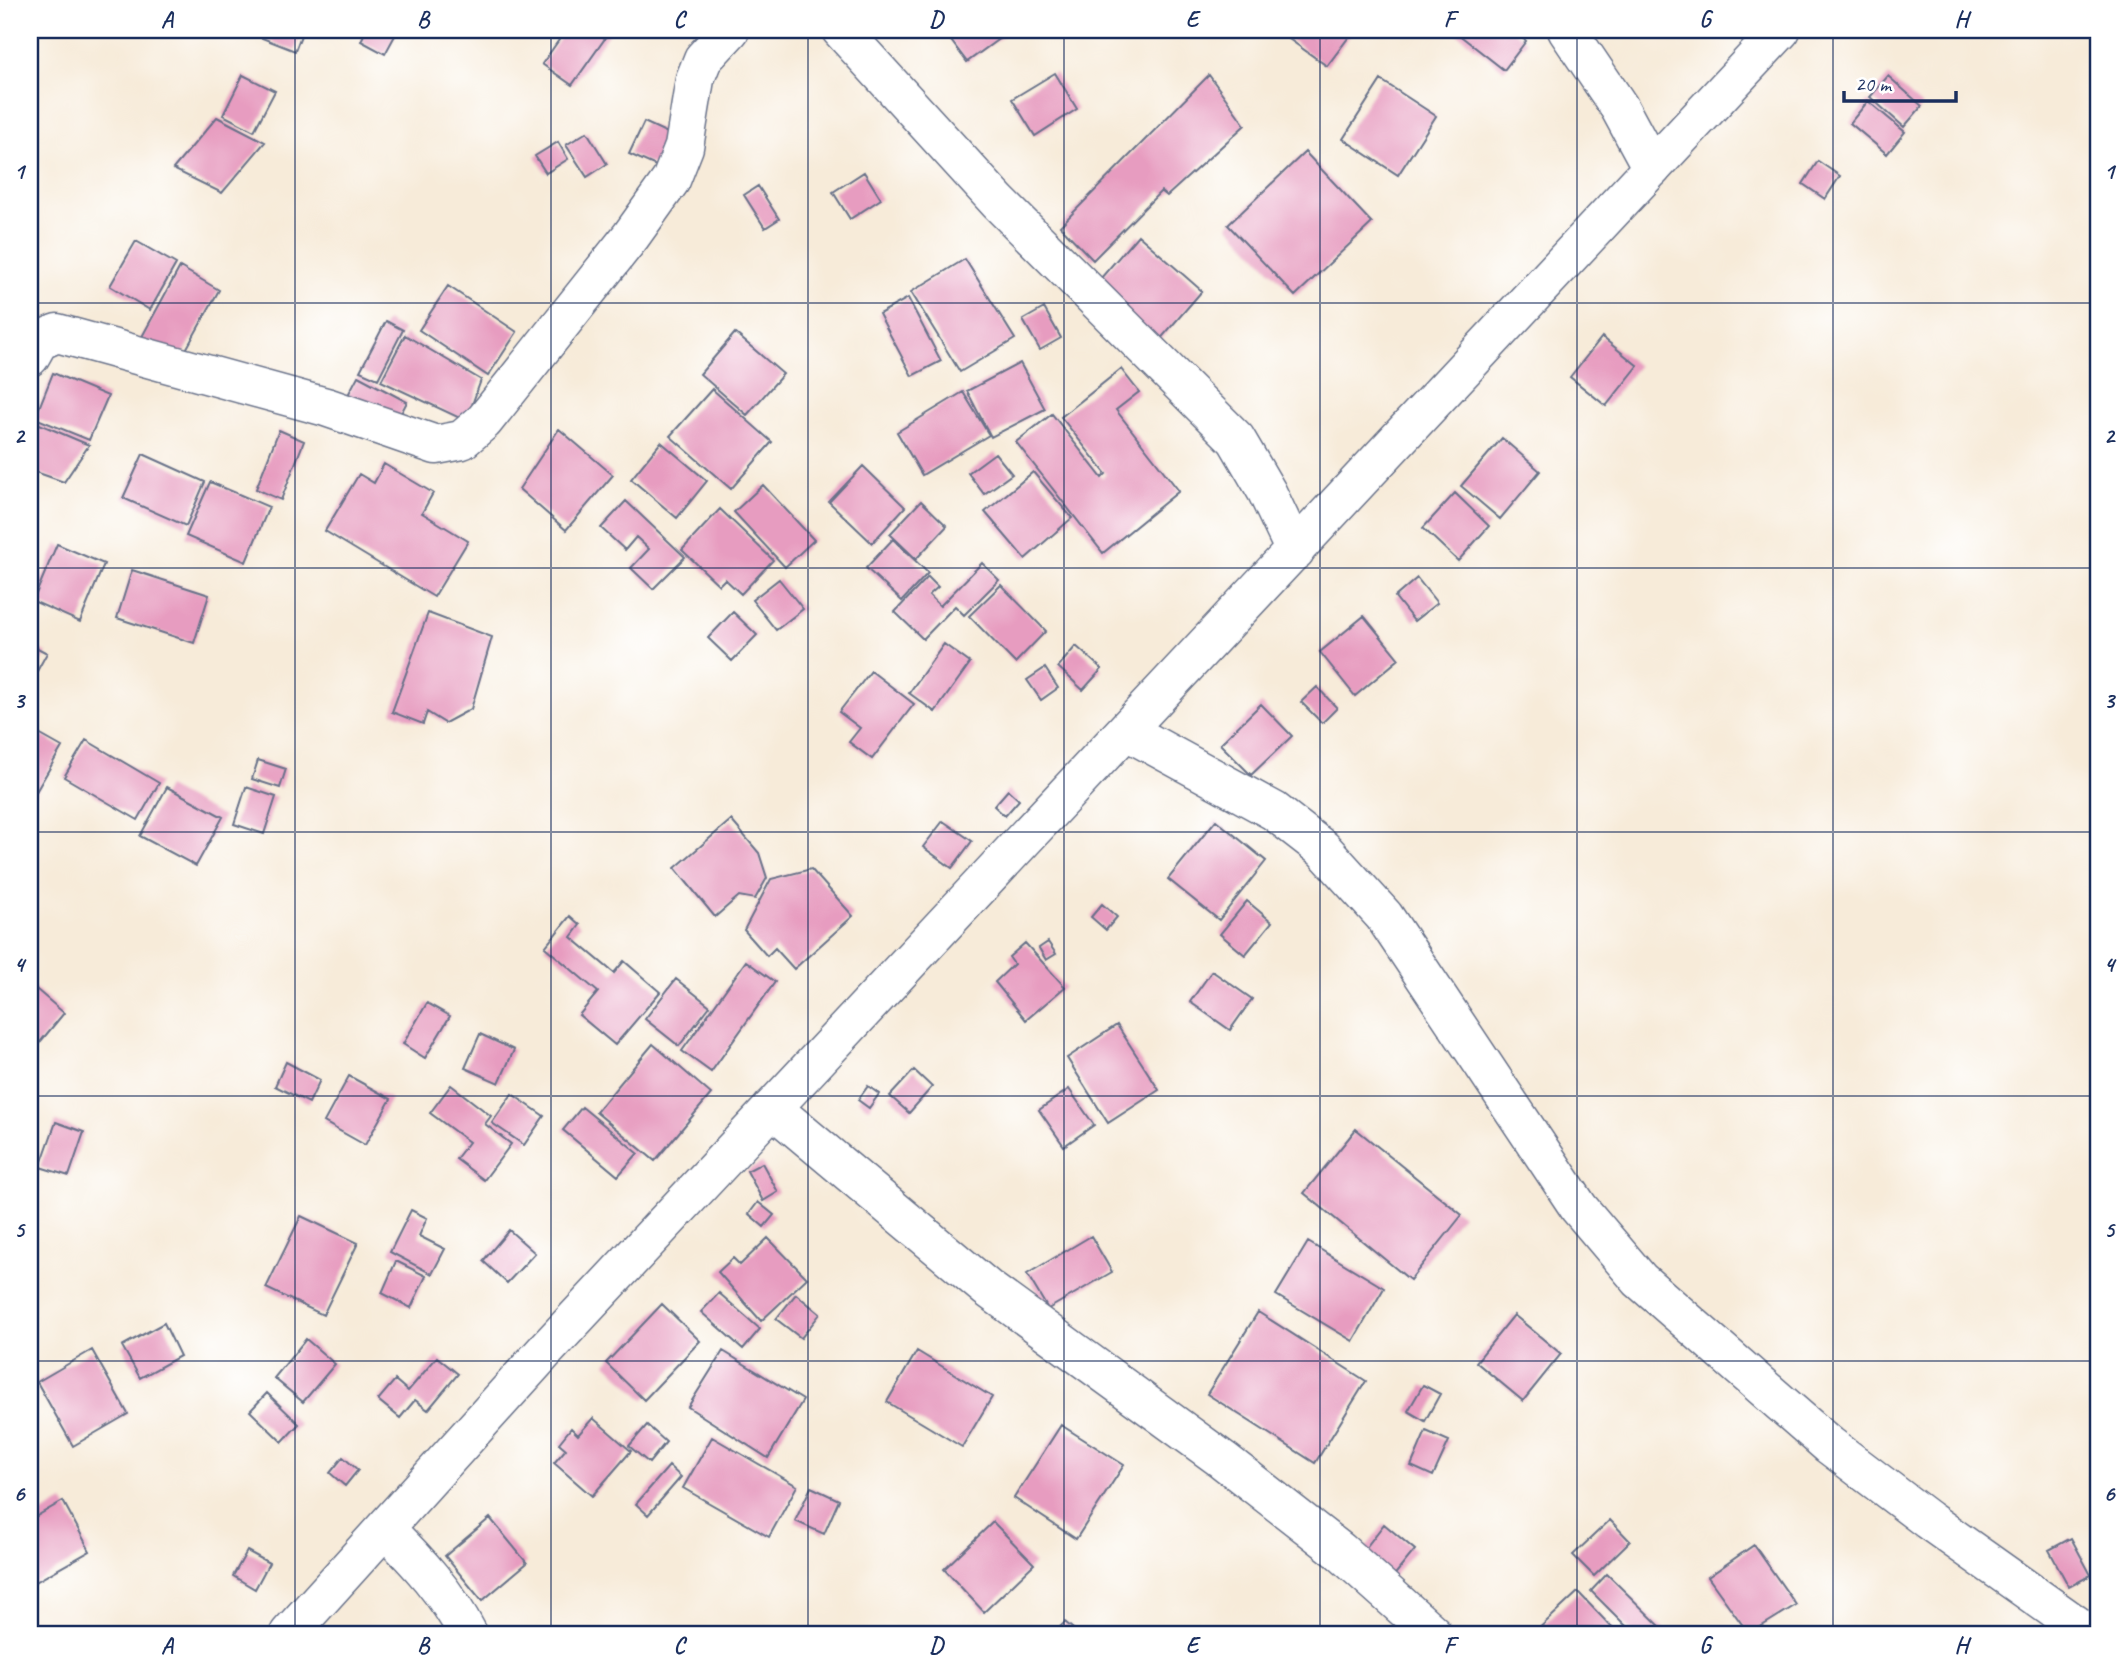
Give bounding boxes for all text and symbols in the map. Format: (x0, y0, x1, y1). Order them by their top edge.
text: A (161, 5, 175, 34)
text: B (417, 5, 431, 34)
text: C (674, 5, 688, 34)
text: D (929, 5, 945, 34)
text: E (1186, 5, 1202, 34)
text: F (1444, 5, 1460, 34)
text: G (1699, 5, 1714, 34)
text: H (1954, 5, 1972, 34)
scale bar (1844, 60, 1956, 104)
text: 20 m (1855, 71, 1893, 97)
text: 1 (14, 157, 27, 186)
text: 1 (2104, 157, 2117, 186)
text: 2 (14, 421, 27, 450)
text: 2 (2104, 421, 2117, 450)
text: 3 (14, 686, 27, 715)
text: 3 (2104, 686, 2117, 715)
text: 4 (14, 950, 27, 979)
text: 4 (2104, 950, 2117, 979)
text: 5 (14, 1215, 26, 1244)
text: 5 (2104, 1215, 2116, 1244)
text: 6 (14, 1479, 27, 1508)
text: 6 (2104, 1479, 2117, 1508)
text: A (161, 1631, 175, 1660)
text: B (417, 1631, 431, 1660)
text: C (674, 1631, 688, 1660)
text: D (929, 1631, 945, 1660)
text: E (1186, 1631, 1202, 1660)
text: F (1444, 1631, 1460, 1660)
text: G (1699, 1631, 1714, 1660)
text: H (1954, 1631, 1972, 1660)

